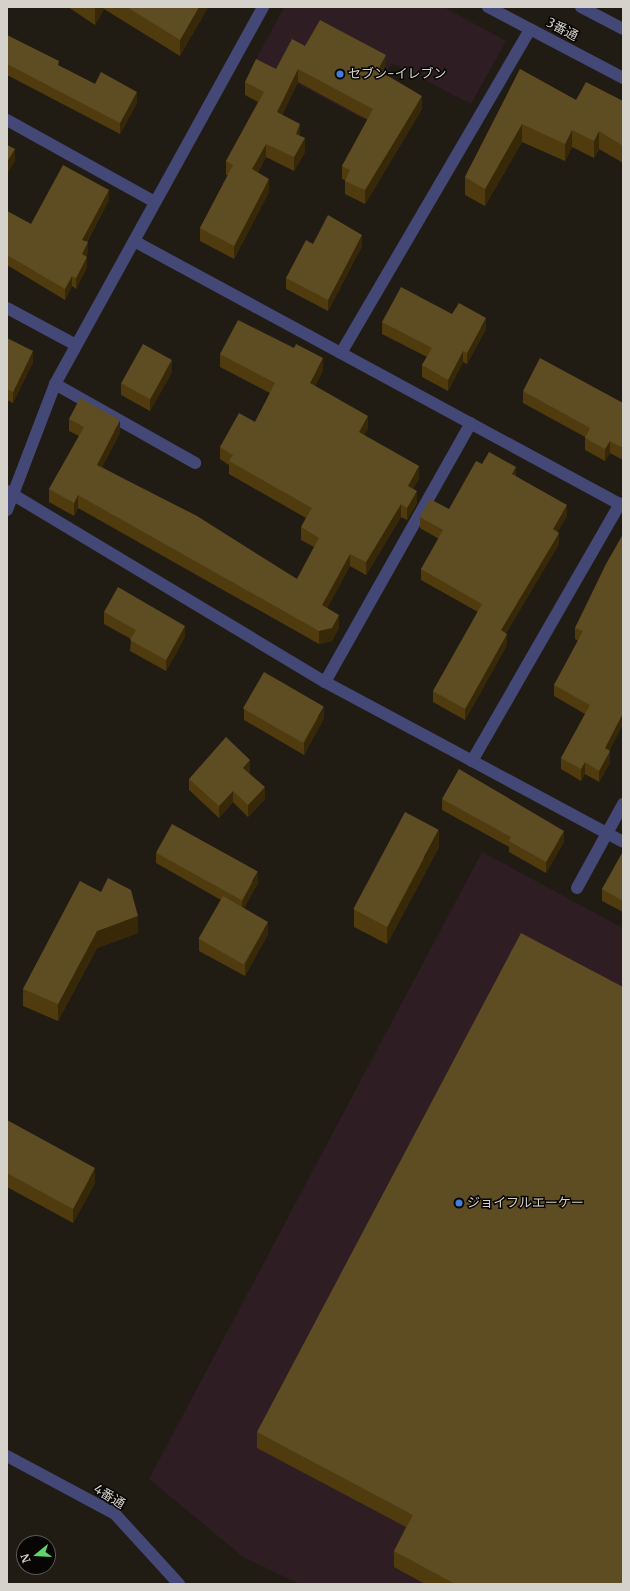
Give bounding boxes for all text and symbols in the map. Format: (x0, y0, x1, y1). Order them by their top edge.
street label: 3番通 (544, 15, 580, 45)
place label: セブン-イレブン (348, 66, 447, 82)
marker: セブン-イレブン (335, 69, 345, 79)
place label: ジョイフルエーケー (467, 1195, 584, 1211)
marker: ジョイフルエーケー (454, 1198, 464, 1208)
street label: 4番通 (90, 1481, 128, 1513)
north arrow (16, 1535, 56, 1575)
text: N (18, 1552, 34, 1565)

